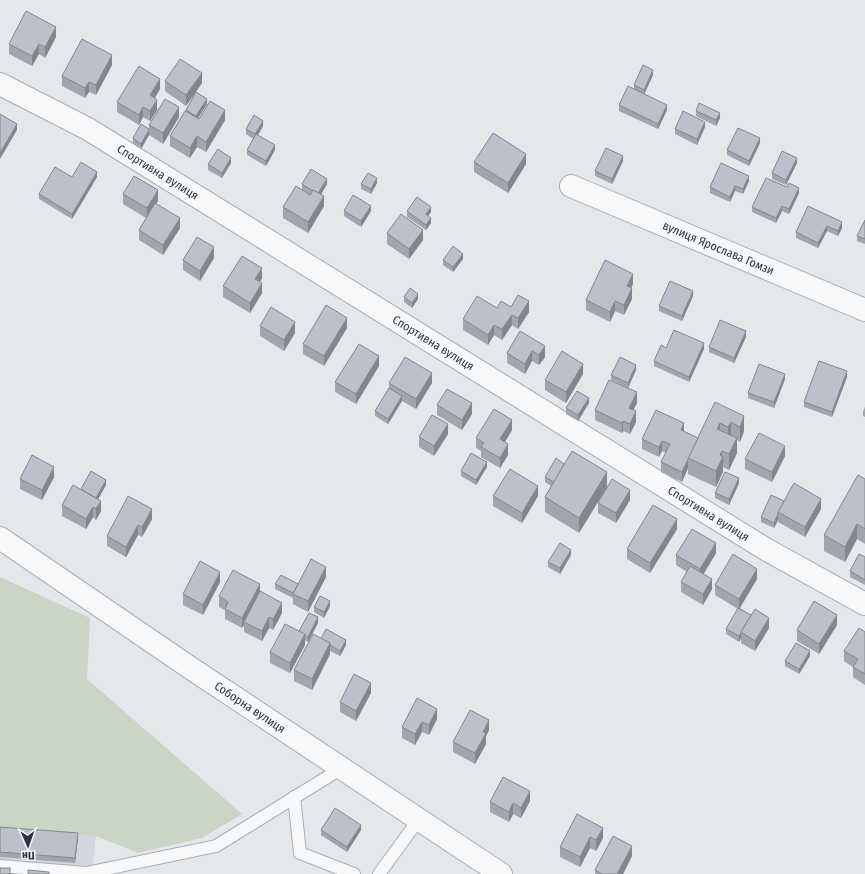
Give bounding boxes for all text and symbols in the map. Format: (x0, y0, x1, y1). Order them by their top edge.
street label: Спортивна вулиця (115, 142, 201, 203)
street label: вулиця Ярослава Гомзи (661, 218, 776, 278)
street label: Спортивна вулиця (390, 313, 477, 374)
street label: Спортивна вулиця (665, 483, 752, 544)
street label: Соборна вулиця (212, 679, 288, 736)
north arrow (8, 826, 48, 866)
text: Пн (22, 849, 35, 862)

